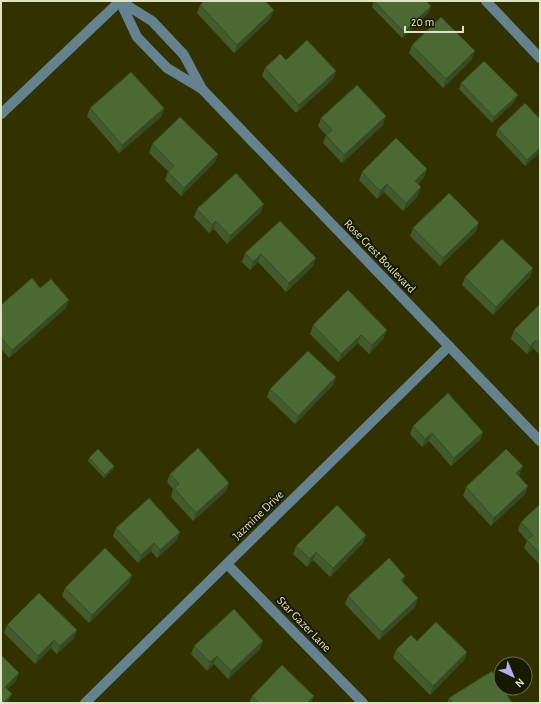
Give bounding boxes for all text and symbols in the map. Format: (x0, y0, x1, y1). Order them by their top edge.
scale bar (405, 8, 463, 34)
text: 20 m (411, 16, 434, 28)
street label: Rose Crest Boulevard (342, 217, 418, 295)
street label: Jazmine Drive (230, 488, 286, 542)
street label: Star Gazer Lane (275, 594, 333, 654)
north arrow (493, 656, 533, 696)
text: N (513, 676, 526, 689)

